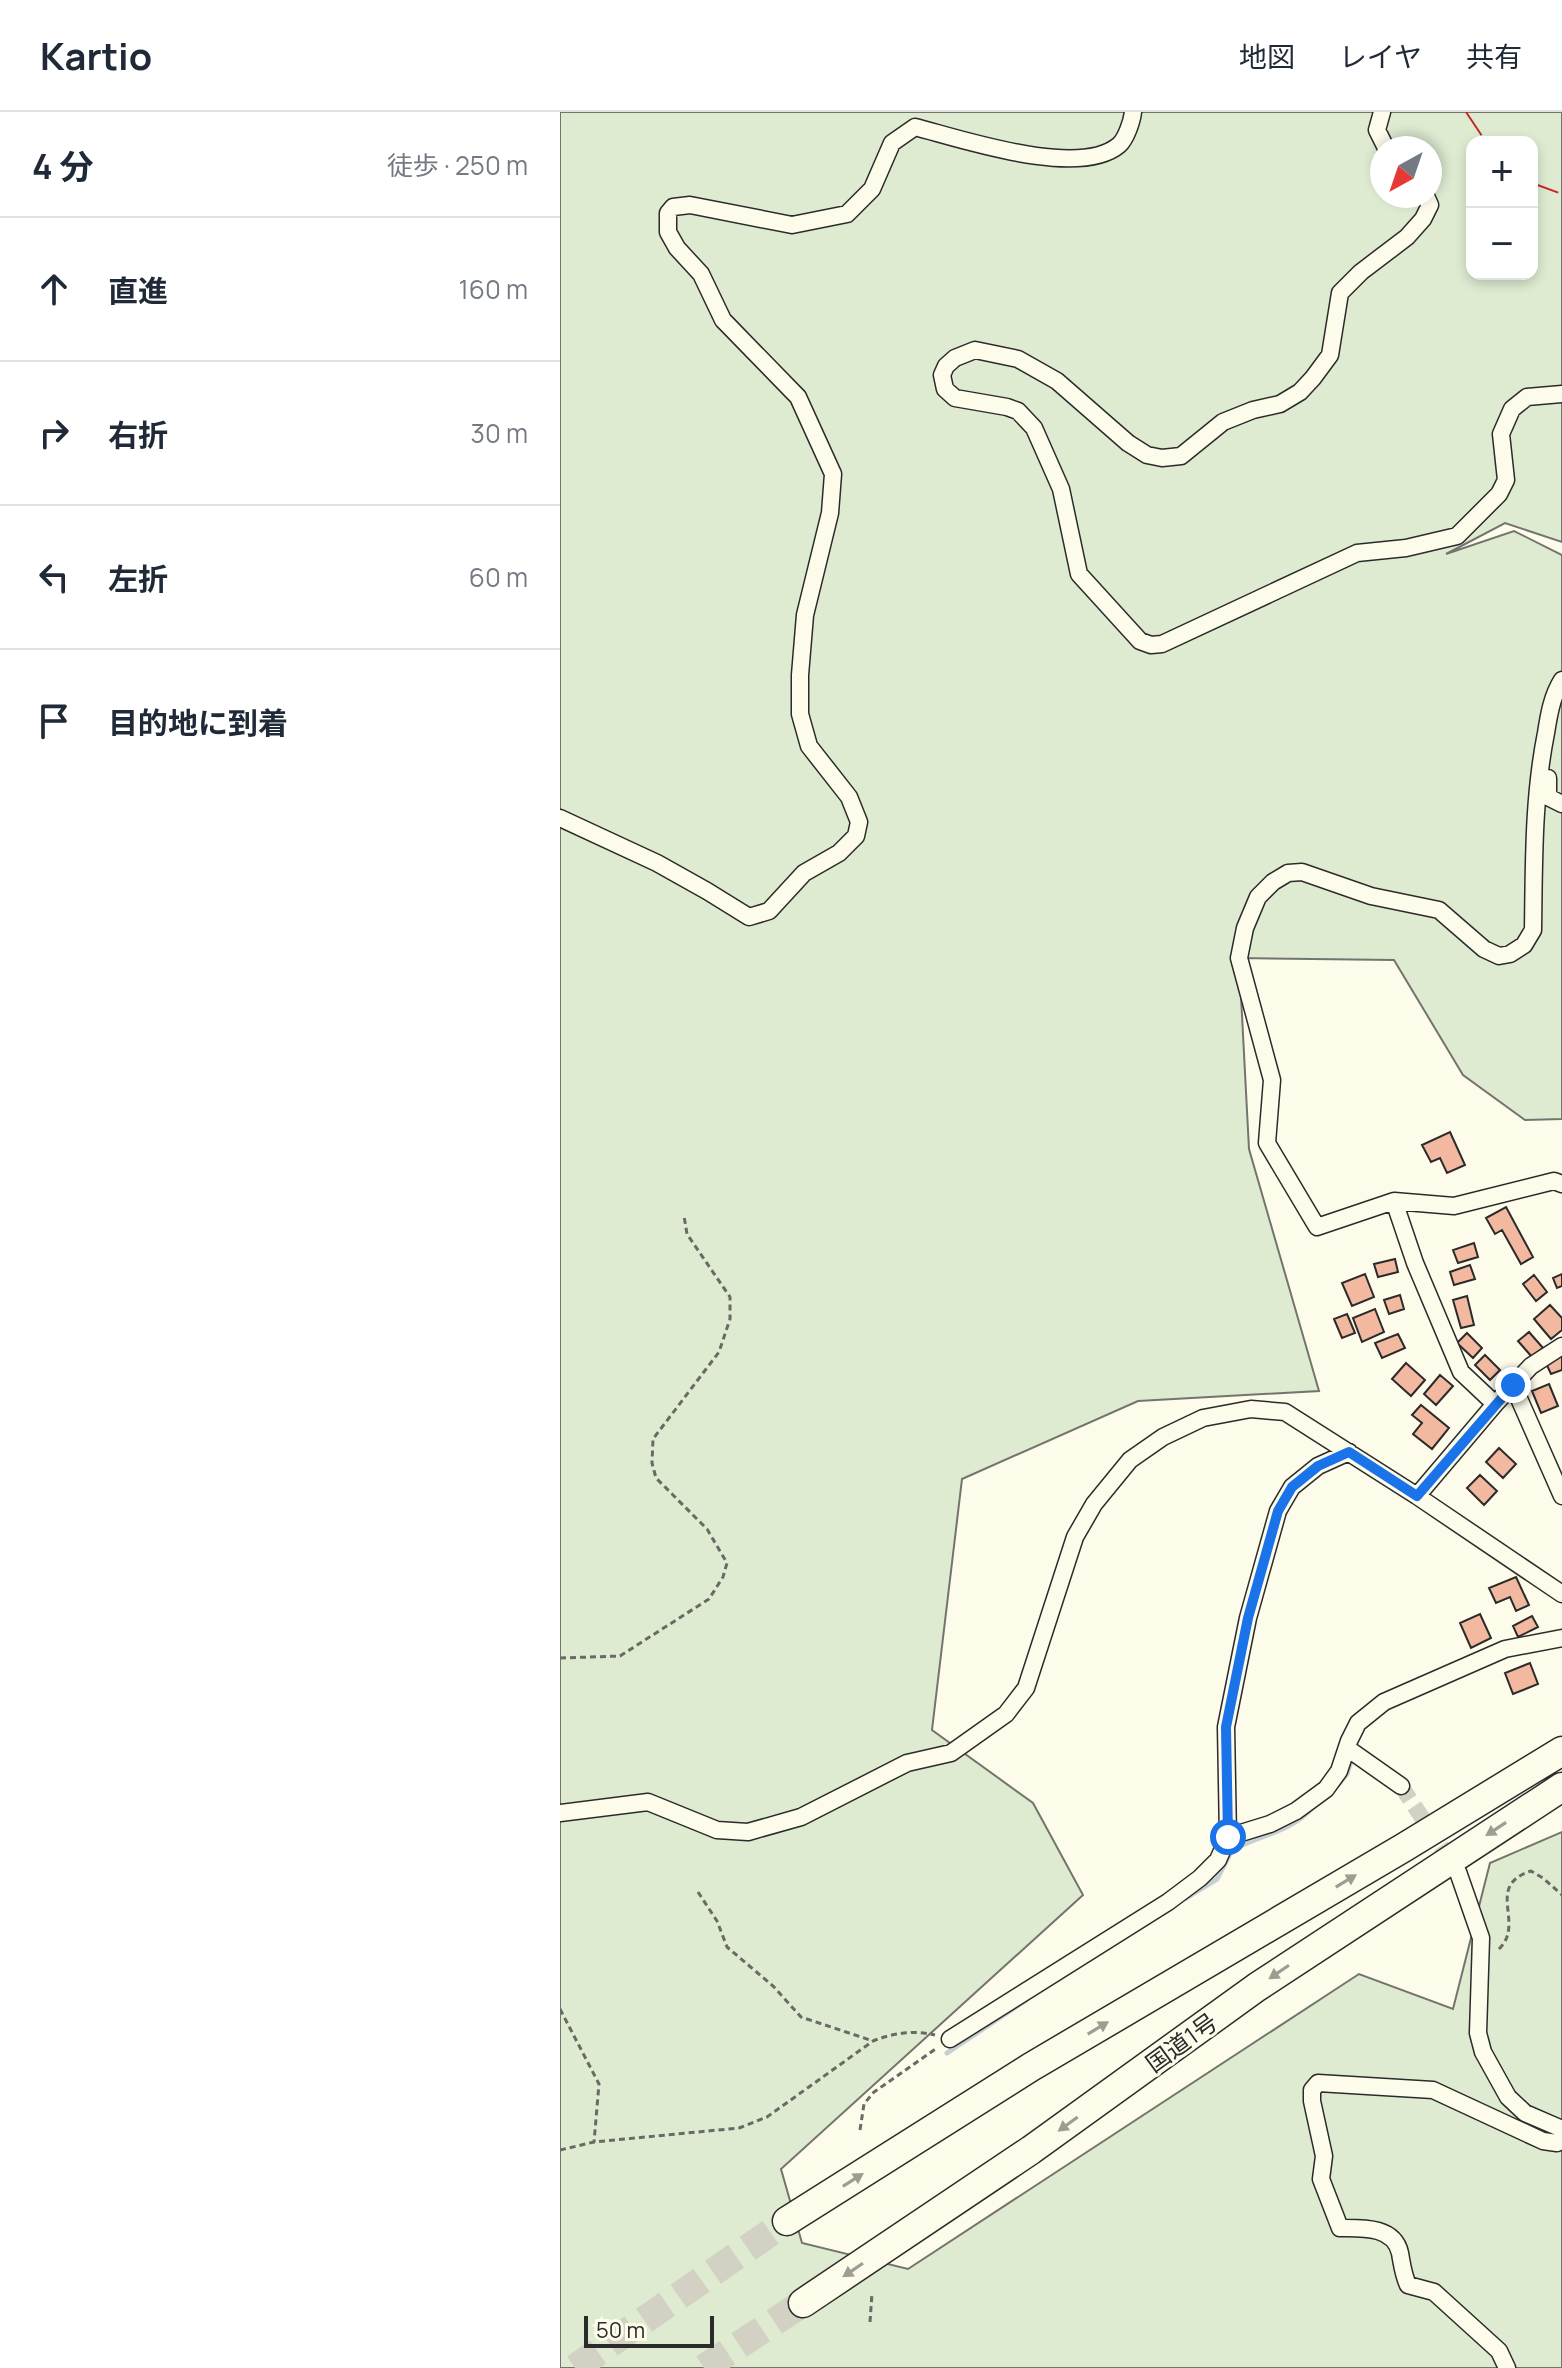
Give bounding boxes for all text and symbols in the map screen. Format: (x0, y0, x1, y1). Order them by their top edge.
text: Kartio (40, 29, 152, 81)
text: 地図 (1239, 37, 1295, 75)
text: レイヤ (1339, 37, 1422, 75)
text: 共有 (1466, 37, 1522, 75)
north arrow (1370, 136, 1442, 208)
map controls (1466, 136, 1538, 280)
button: + (1466, 136, 1538, 208)
text: 4 分 (32, 143, 94, 189)
text: 徒歩 · 250 m (387, 147, 528, 183)
button: − (1466, 208, 1538, 280)
icon: ahead (32, 267, 76, 311)
text: 直進 (108, 270, 168, 311)
text: 160 m (459, 271, 528, 307)
icon: right (32, 411, 76, 455)
text: 右折 (108, 414, 168, 455)
text: 30 m (471, 415, 528, 451)
icon: left (32, 555, 76, 599)
text: 左折 (108, 558, 168, 599)
text: 60 m (469, 559, 528, 595)
icon: arrive (32, 699, 76, 743)
text: 目的地に到着 (108, 702, 288, 743)
route end (1495, 1367, 1531, 1403)
route start (1210, 1819, 1246, 1855)
one-way arrow (1485, 1822, 1507, 1836)
one-way arrow (1335, 1874, 1357, 1888)
one-way arrow (1269, 1965, 1290, 1980)
street label: 国道1号 (1138, 2005, 1224, 2079)
one-way arrow (1087, 2021, 1109, 2035)
one-way arrow (1057, 2116, 1079, 2132)
one-way arrow (842, 2173, 864, 2187)
one-way arrow (842, 2262, 863, 2277)
scale bar (584, 2312, 714, 2348)
text: 50 m (596, 2315, 645, 2345)

